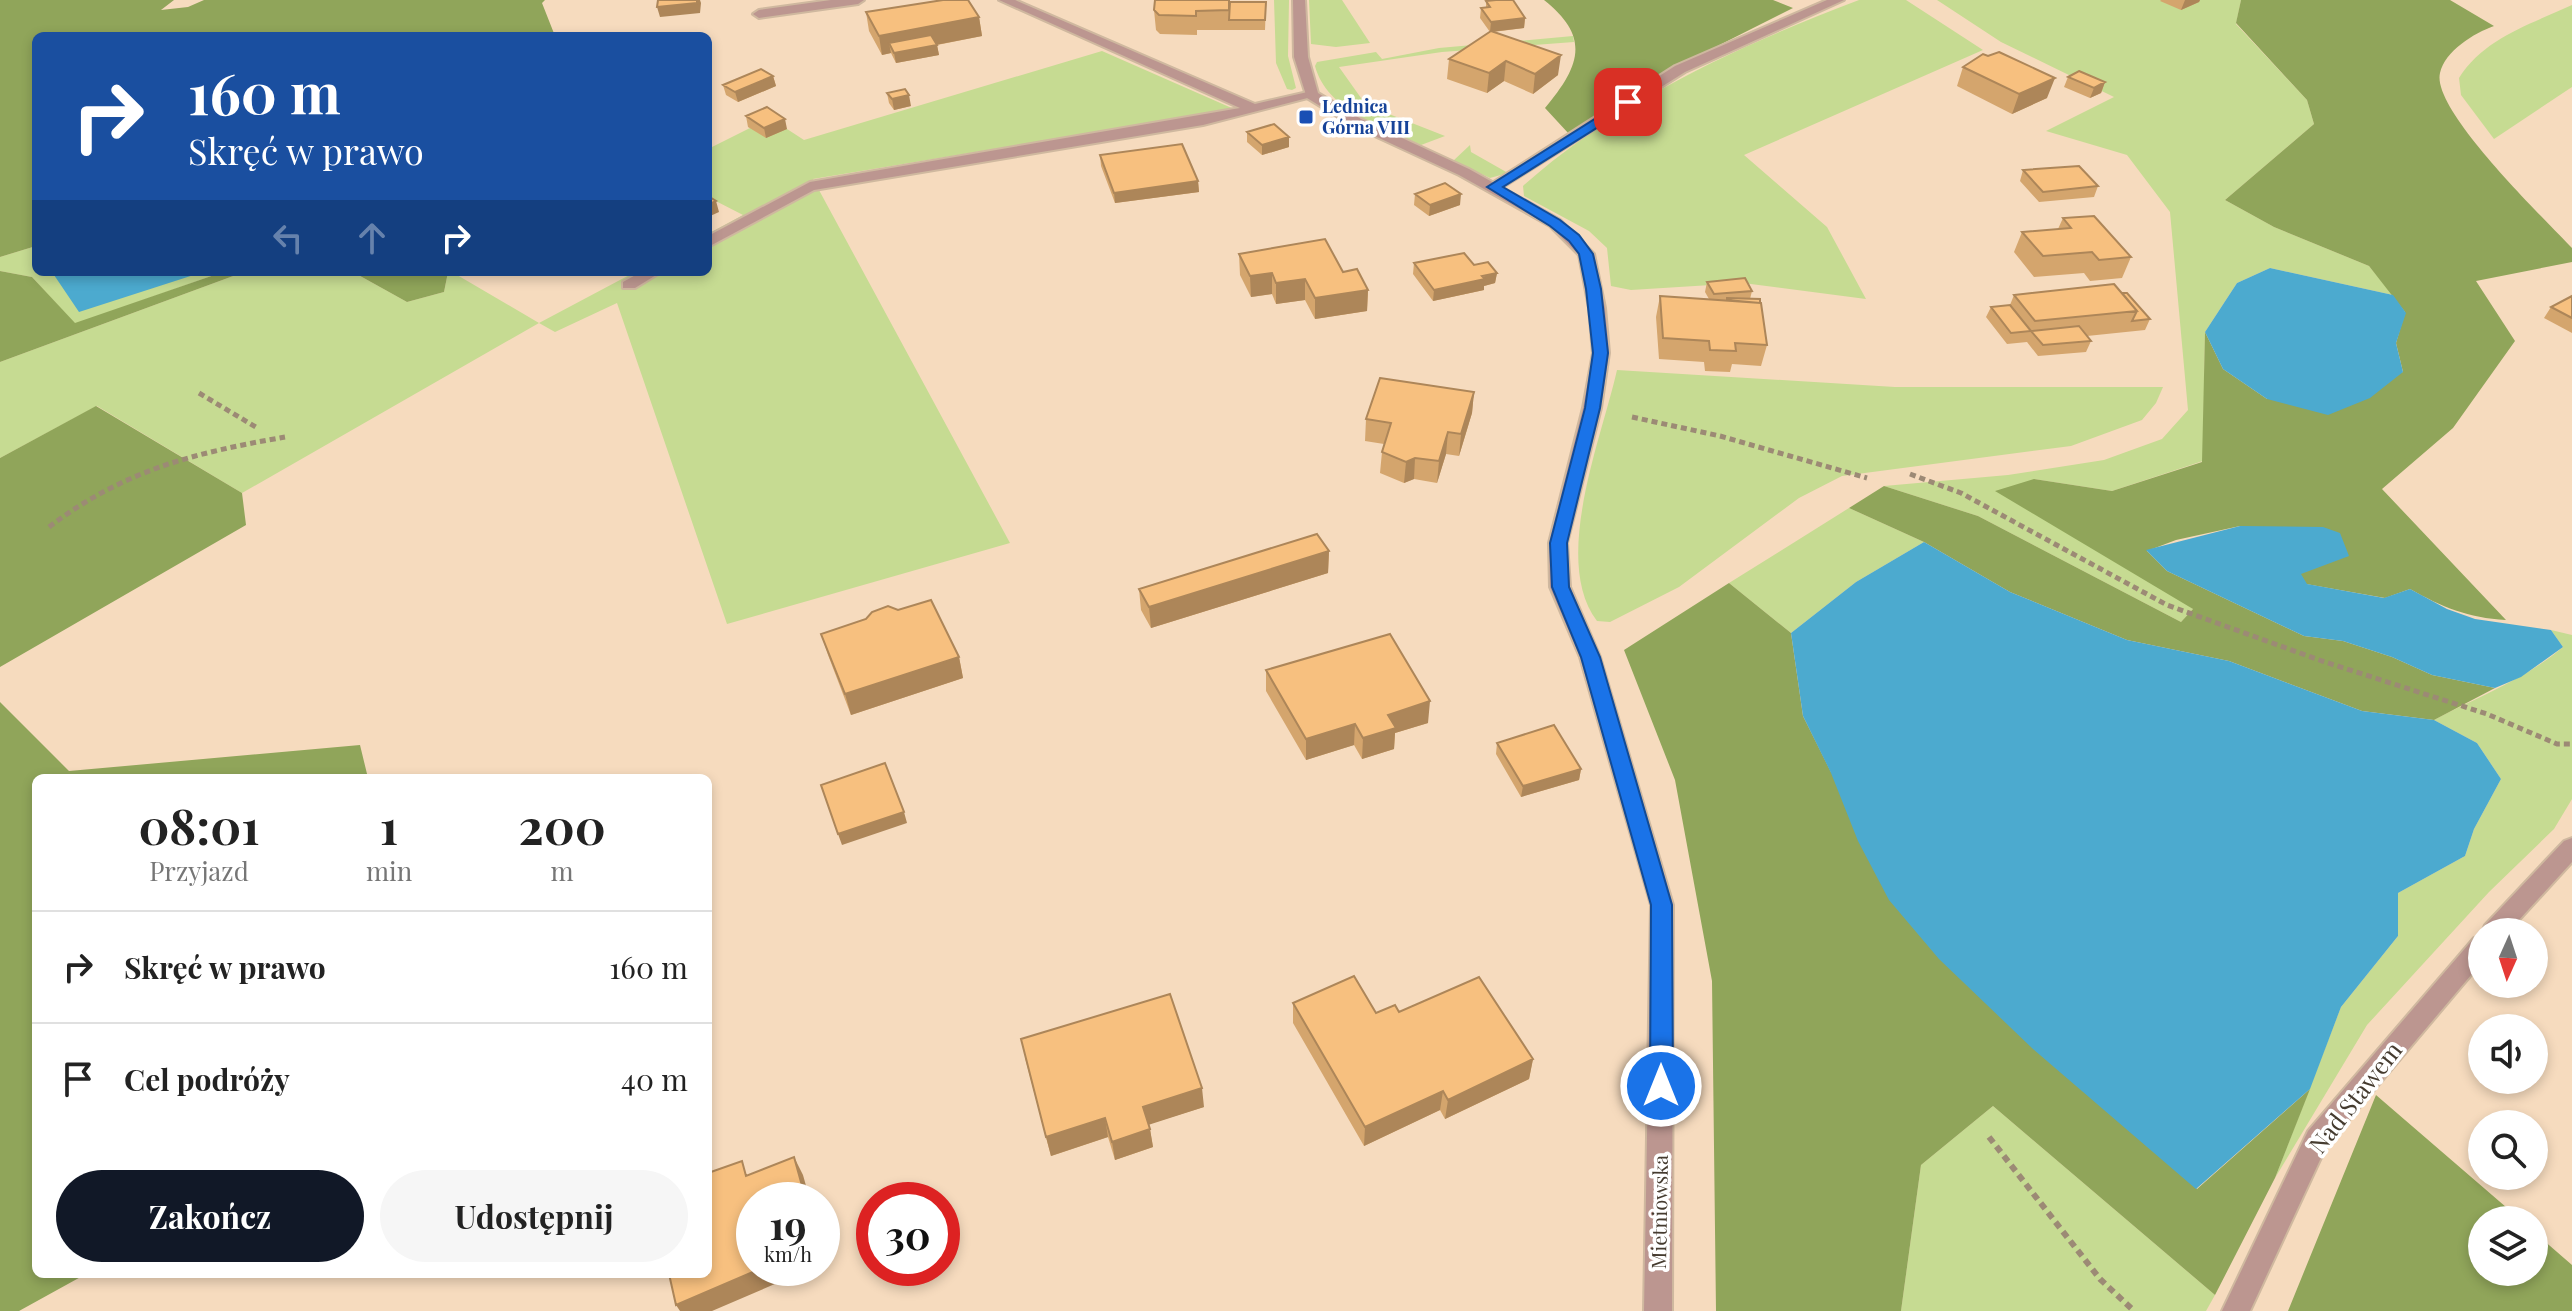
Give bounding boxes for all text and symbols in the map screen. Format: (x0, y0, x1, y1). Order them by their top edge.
text: 160 m (188, 54, 341, 129)
icon: right (56, 64, 160, 168)
pin (1594, 68, 1662, 136)
icon: arrive (1606, 80, 1650, 124)
place label: Lednica Górna VIII (1322, 94, 1410, 139)
marker: Lednica Górna VIII (1297, 108, 1315, 126)
text: Skręć w prawo (188, 126, 424, 174)
icon: left (266, 216, 310, 260)
icon: ahead (350, 216, 394, 260)
icon: right (434, 216, 478, 260)
text: 08:01 (138, 793, 260, 857)
text: 1 (380, 793, 398, 857)
text: 200 (519, 793, 606, 857)
text: Przyjazd (149, 853, 249, 888)
text: min (366, 853, 412, 888)
text: m (551, 853, 574, 888)
north arrow (2468, 918, 2548, 998)
map controls (2468, 918, 2548, 1286)
icon: right (56, 945, 100, 989)
text: Skręć w prawo (124, 947, 326, 987)
text: 160 m (609, 947, 688, 987)
button: sound (2468, 1014, 2548, 1094)
street label: Nad Stawem (2301, 1034, 2408, 1159)
position arrow (1619, 1044, 1703, 1128)
icon: arrive (56, 1057, 100, 1101)
text: Cel podróży (124, 1059, 290, 1099)
text: 40 m (621, 1059, 688, 1099)
button: search (2468, 1110, 2548, 1190)
street label: Mietniowska (1644, 1155, 1673, 1269)
button: Zakończ (56, 1170, 364, 1262)
button: Udostępnij (380, 1170, 688, 1262)
speed limit sign: 30 (856, 1182, 960, 1286)
text: 19 (769, 1197, 807, 1250)
button: layers (2468, 1206, 2548, 1286)
text: km/h (764, 1240, 812, 1267)

